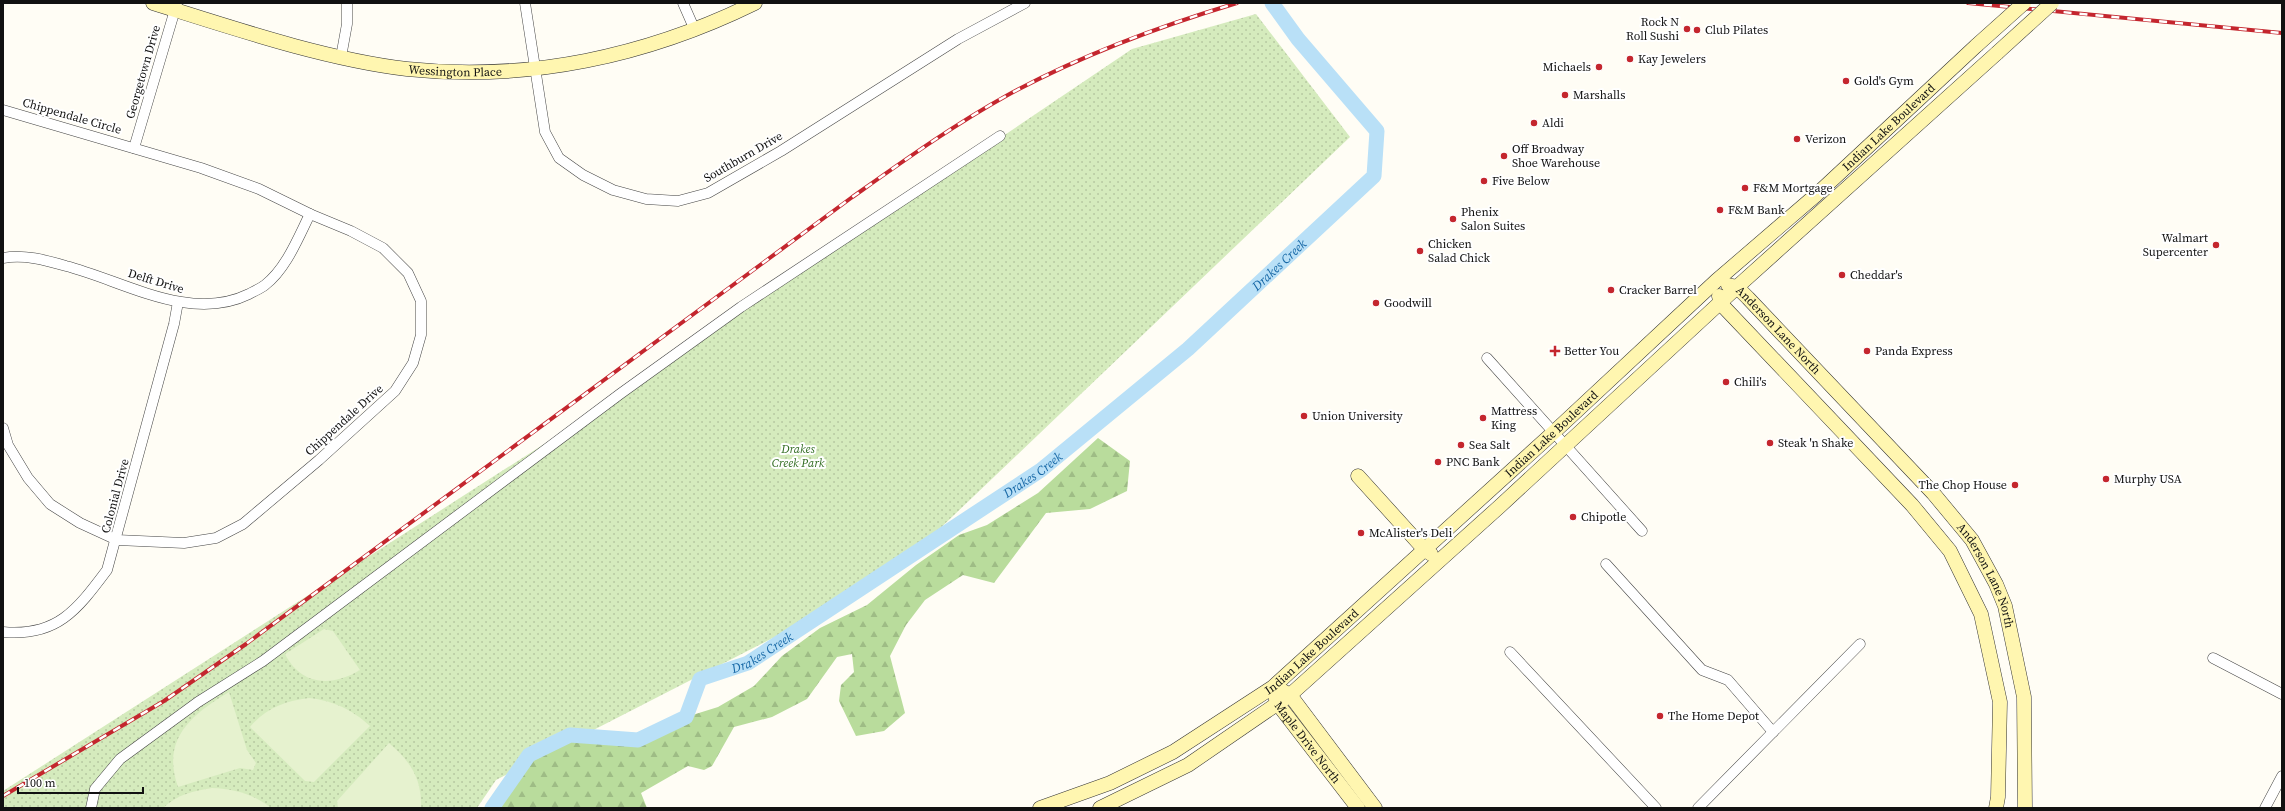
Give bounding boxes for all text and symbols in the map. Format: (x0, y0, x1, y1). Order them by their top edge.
place label: Rock N Roll Sushi (1626, 14, 1679, 44)
place label: Club Pilates (1705, 22, 1768, 38)
street label: Georgetown Drive (122, 23, 164, 121)
marker: Rock N Roll Sushi (1682, 24, 1692, 34)
marker: Club Pilates (1692, 25, 1702, 35)
place label: Kay Jewelers (1638, 51, 1706, 67)
marker: Kay Jewelers (1625, 54, 1635, 64)
place label: Michaels (1543, 59, 1591, 75)
street label: Wessington Place (408, 61, 502, 80)
marker: Michaels (1594, 62, 1604, 72)
place label: Gold's Gym (1854, 73, 1914, 89)
marker: Gold's Gym (1841, 76, 1851, 86)
street label: Indian Lake Boulevard (1839, 80, 1939, 174)
place label: Marshalls (1573, 87, 1625, 103)
marker: Marshalls (1560, 90, 1570, 100)
street label: Chippendale Circle (21, 94, 123, 138)
place label: Aldi (1542, 115, 1564, 131)
marker: Aldi (1529, 118, 1539, 128)
street label: Southburn Drive (701, 128, 785, 186)
place label: Verizon (1805, 131, 1846, 147)
marker: Verizon (1792, 134, 1802, 144)
place label: Off Broadway Shoe Warehouse (1512, 141, 1600, 171)
marker: Off Broadway Shoe Warehouse (1499, 151, 1509, 161)
place label: Five Below (1492, 173, 1551, 189)
marker: Five Below (1479, 176, 1489, 186)
place label: F&M Mortgage (1753, 180, 1833, 196)
marker: F&M Mortgage (1740, 183, 1750, 193)
place label: F&M Bank (1728, 202, 1785, 218)
place label: Phenix Salon Suites (1461, 204, 1525, 234)
marker: F&M Bank (1715, 205, 1725, 215)
marker: Phenix Salon Suites (1448, 214, 1458, 224)
place label: Walmart Supercenter (2143, 230, 2208, 260)
water label: Drakes Creek (1247, 234, 1310, 295)
place label: Chicken Salad Chick (1428, 236, 1491, 266)
marker: Walmart Supercenter (2211, 240, 2221, 250)
marker: Chicken Salad Chick (1415, 246, 1425, 256)
street label: Delft Drive (126, 265, 186, 297)
place label: Cheddar's (1850, 267, 1903, 283)
marker: Cheddar's (1837, 270, 1847, 280)
place label: Cracker Barrel (1619, 282, 1697, 298)
street label: Anderson Lane North (1733, 283, 1824, 378)
marker: Cracker Barrel (1606, 285, 1616, 295)
place label: Goodwill (1384, 295, 1432, 311)
marker: Goodwill (1371, 298, 1381, 308)
place label: Better You (1564, 343, 1619, 359)
place label: Panda Express (1875, 343, 1953, 359)
marker: Better You (1549, 345, 1561, 357)
marker: Panda Express (1862, 346, 1872, 356)
place label: Chili's (1734, 374, 1767, 390)
marker: Chili's (1721, 377, 1731, 387)
street label: Chippendale Drive (302, 381, 386, 459)
street label: Indian Lake Boulevard (1501, 387, 1602, 481)
place label: Mattress King (1491, 403, 1537, 433)
place label: Union University (1312, 408, 1403, 424)
marker: Union University (1299, 411, 1309, 421)
marker: Mattress King (1478, 413, 1488, 423)
place label: Steak 'n Shake (1778, 435, 1853, 451)
place label: Sea Salt (1469, 437, 1510, 453)
marker: Steak 'n Shake (1765, 438, 1775, 448)
marker: Sea Salt (1456, 440, 1466, 450)
park label: Drakes Creek Park (772, 441, 825, 471)
water label: Drakes Creek (999, 447, 1066, 502)
place label: PNC Bank (1446, 454, 1500, 470)
street label: Colonial Drive (97, 457, 133, 535)
marker: PNC Bank (1433, 457, 1443, 467)
place label: Murphy USA (2114, 471, 2182, 487)
marker: Murphy USA (2101, 474, 2111, 484)
place label: The Chop House (1919, 477, 2007, 493)
marker: The Chop House (2010, 480, 2020, 490)
place label: Chipotle (1581, 509, 1626, 525)
marker: Chipotle (1568, 512, 1578, 522)
street label: Anderson Lane North (1953, 520, 2017, 630)
place label: McAlister's Deli (1369, 525, 1453, 541)
marker: McAlister's Deli (1356, 528, 1366, 538)
street label: Indian Lake Boulevard (1262, 605, 1362, 698)
water label: Drakes Creek (728, 627, 796, 677)
street label: Maple Drive North (1271, 698, 1344, 787)
place label: The Home Depot (1668, 708, 1759, 724)
marker: The Home Depot (1655, 711, 1665, 721)
scale bar (18, 769, 143, 795)
text: 100 m (24, 775, 56, 791)

